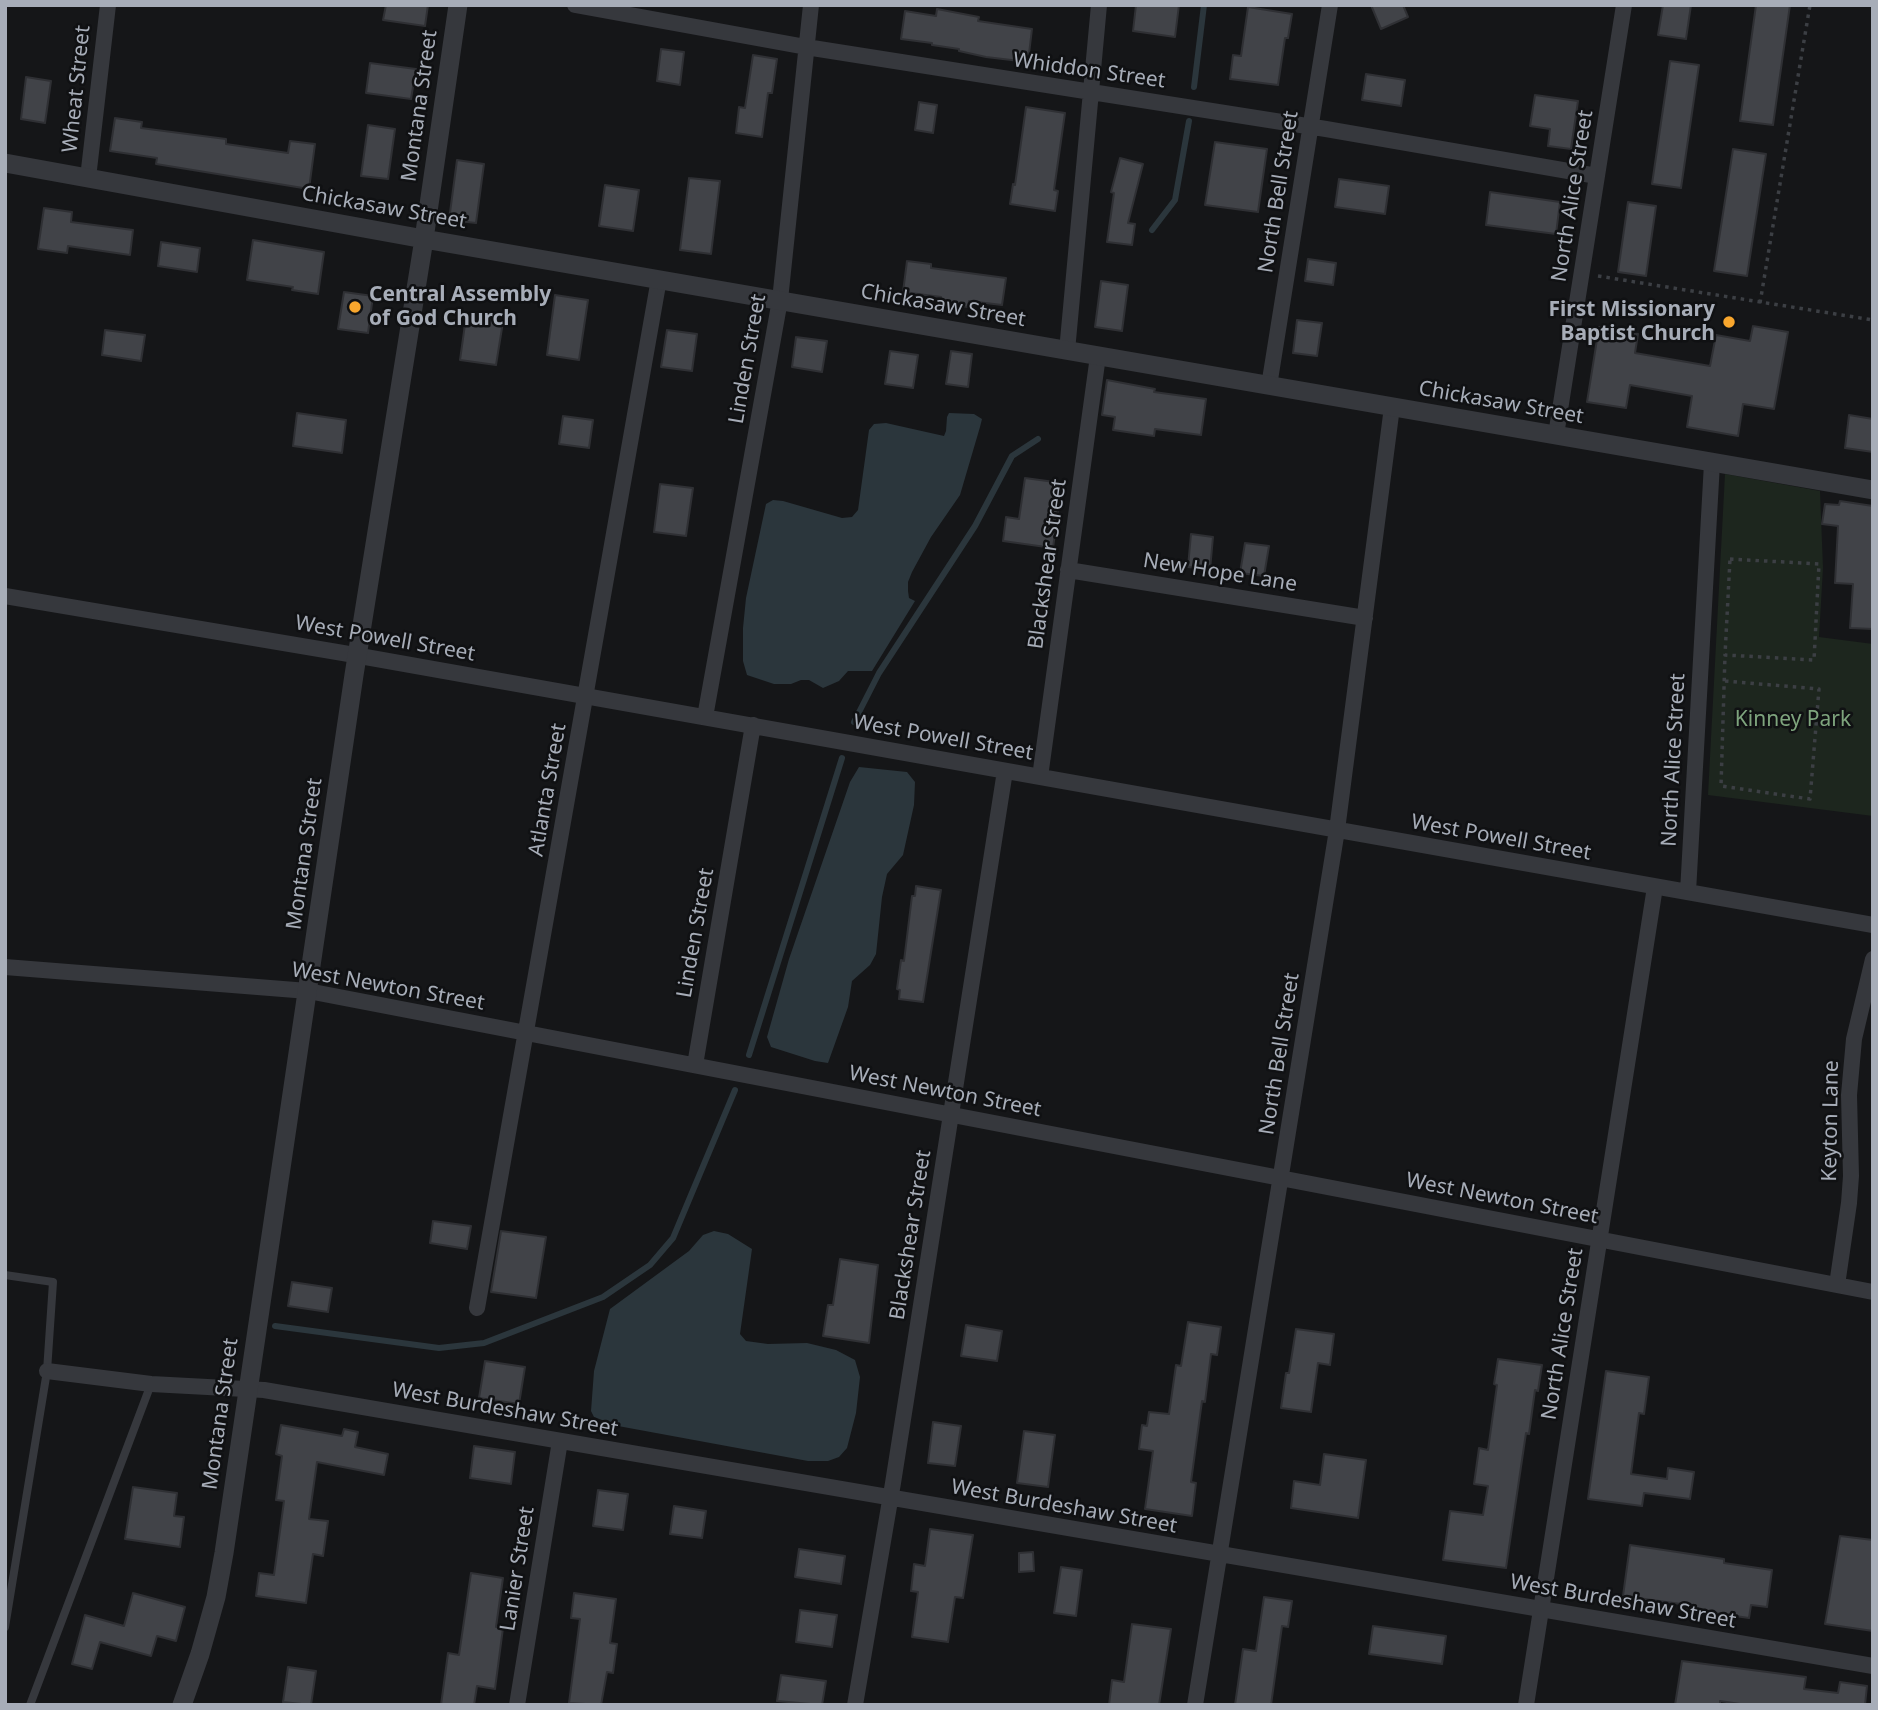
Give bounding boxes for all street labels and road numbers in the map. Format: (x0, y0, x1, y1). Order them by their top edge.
street label: Wheat Street (58, 24, 96, 154)
street label: Montana Street (397, 29, 443, 183)
street label: Whiddon Street (1011, 48, 1167, 94)
street label: North Alice Street (1547, 108, 1599, 284)
street label: North Bell Street (1254, 109, 1304, 275)
street label: Chickasaw Street (299, 181, 469, 235)
street label: Chickasaw Street (858, 279, 1028, 333)
street label: Linden Street (724, 292, 772, 426)
street label: Chickasaw Street (1416, 376, 1586, 430)
street label: Blackshear Street (1024, 477, 1072, 651)
street label: New Hope Lane (1141, 548, 1299, 598)
street label: West Powell Street (293, 611, 477, 667)
street label: North Alice Street (1657, 673, 1691, 847)
street label: West Powell Street (851, 710, 1035, 766)
street label: Atlanta Street (524, 722, 572, 858)
street label: Montana Street (282, 777, 328, 931)
street label: West Powell Street (1409, 810, 1593, 866)
street label: Linden Street (672, 866, 720, 1000)
street label: West Newton Street (290, 958, 486, 1016)
street label: North Bell Street (1255, 971, 1305, 1137)
street label: Keyton Lane (1817, 1060, 1845, 1182)
street label: West Newton Street (847, 1061, 1043, 1123)
street label: Blackshear Street (885, 1148, 937, 1322)
street label: West Newton Street (1404, 1168, 1600, 1230)
street label: North Alice Street (1537, 1246, 1589, 1422)
street label: Montana Street (198, 1337, 244, 1491)
street label: West Burdeshaw Street (390, 1378, 620, 1442)
street label: West Burdeshaw Street (949, 1475, 1179, 1539)
street label: Lanier Street (496, 1505, 540, 1633)
street label: West Burdeshaw Street (1508, 1570, 1738, 1634)

